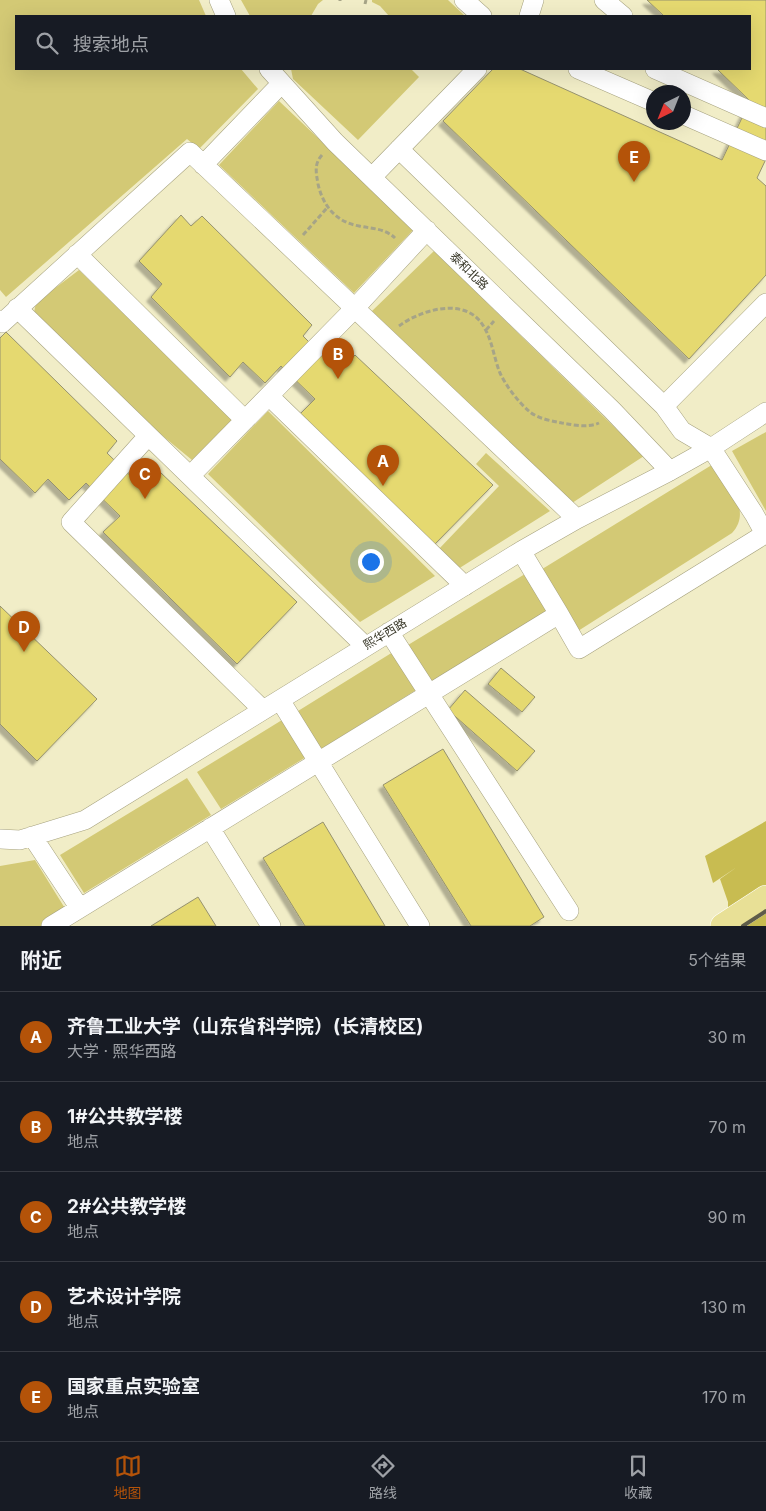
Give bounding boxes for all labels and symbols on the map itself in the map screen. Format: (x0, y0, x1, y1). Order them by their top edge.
north arrow (646, 85, 691, 130)
pin: E (618, 141, 650, 182)
street label: 泰和北路 (447, 249, 492, 293)
pin: B (322, 338, 354, 379)
pin: A (367, 445, 399, 486)
pin: C (129, 458, 161, 499)
your location (358, 549, 384, 575)
pin: D (8, 611, 40, 652)
street label: 熙华西路 (360, 615, 409, 652)

